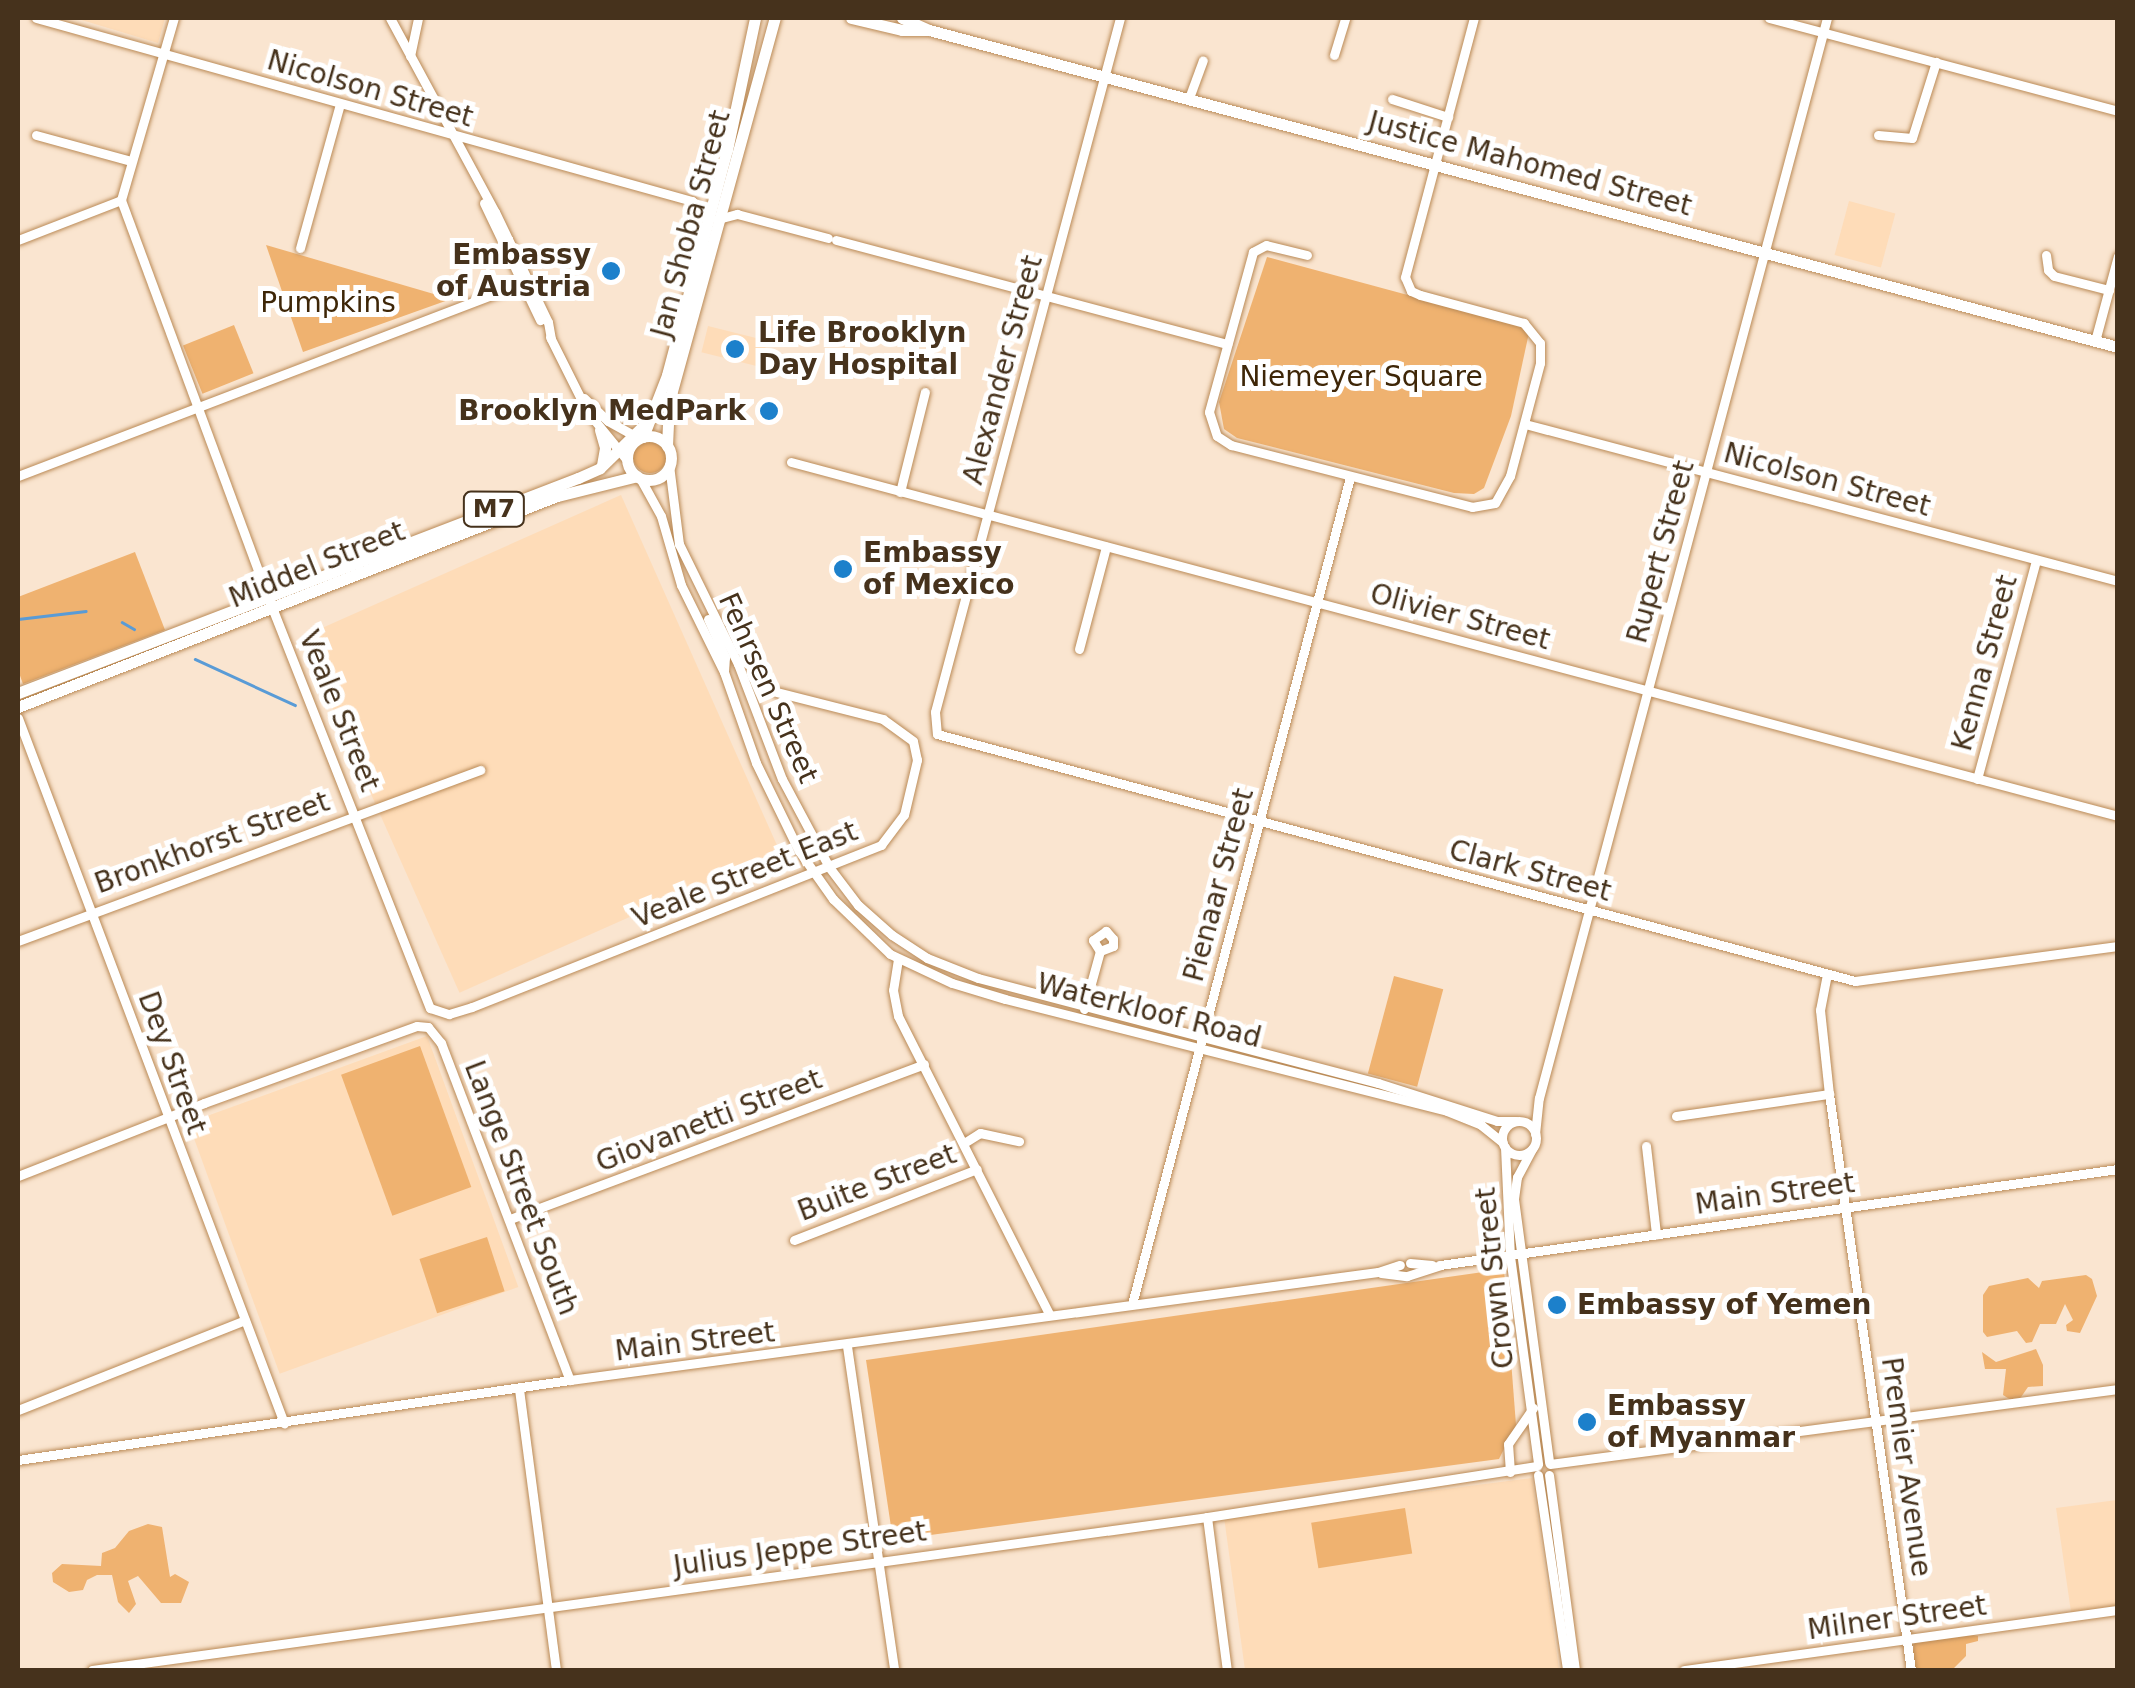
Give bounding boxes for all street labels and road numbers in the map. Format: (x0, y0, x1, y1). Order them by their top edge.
street label: Nicolson Street (263, 44, 477, 134)
street label: Justice Mahomed Street (1365, 105, 1695, 223)
street label: Jan Shoba Street (645, 107, 737, 341)
street label: Alexander Street (956, 252, 1050, 488)
street label: Nicolson Street (1720, 436, 1934, 524)
street label: Rupert Street (1621, 457, 1701, 647)
road number: M7 (462, 489, 526, 529)
street label: Middel Street (224, 514, 410, 616)
street label: Kenna Street (1945, 571, 2025, 755)
street label: Olivier Street (1366, 577, 1554, 657)
street label: Fehrsen Street (711, 588, 825, 788)
street label: Veale Street (292, 626, 386, 796)
street label: Bronkhorst Street (90, 785, 334, 901)
street label: Pienaar Street (1177, 785, 1261, 985)
street label: Veale Street East (628, 815, 862, 935)
street label: Clark Street (1445, 833, 1615, 909)
street label: Waterkloof Road (1033, 967, 1265, 1055)
street label: Dey Street (131, 987, 213, 1139)
street label: Lange Street South (457, 1056, 585, 1320)
street label: Giovanetti Street (591, 1062, 827, 1180)
street label: Buite Street (793, 1137, 961, 1229)
street label: Main Street (1693, 1166, 1857, 1222)
street label: Crown Street (1469, 1186, 1521, 1370)
street label: Main Street (613, 1316, 777, 1368)
street label: Premier Avenue (1874, 1355, 1938, 1579)
street label: Julius Jeppe Street (671, 1515, 929, 1583)
street label: Milner Street (1805, 1589, 1989, 1647)

